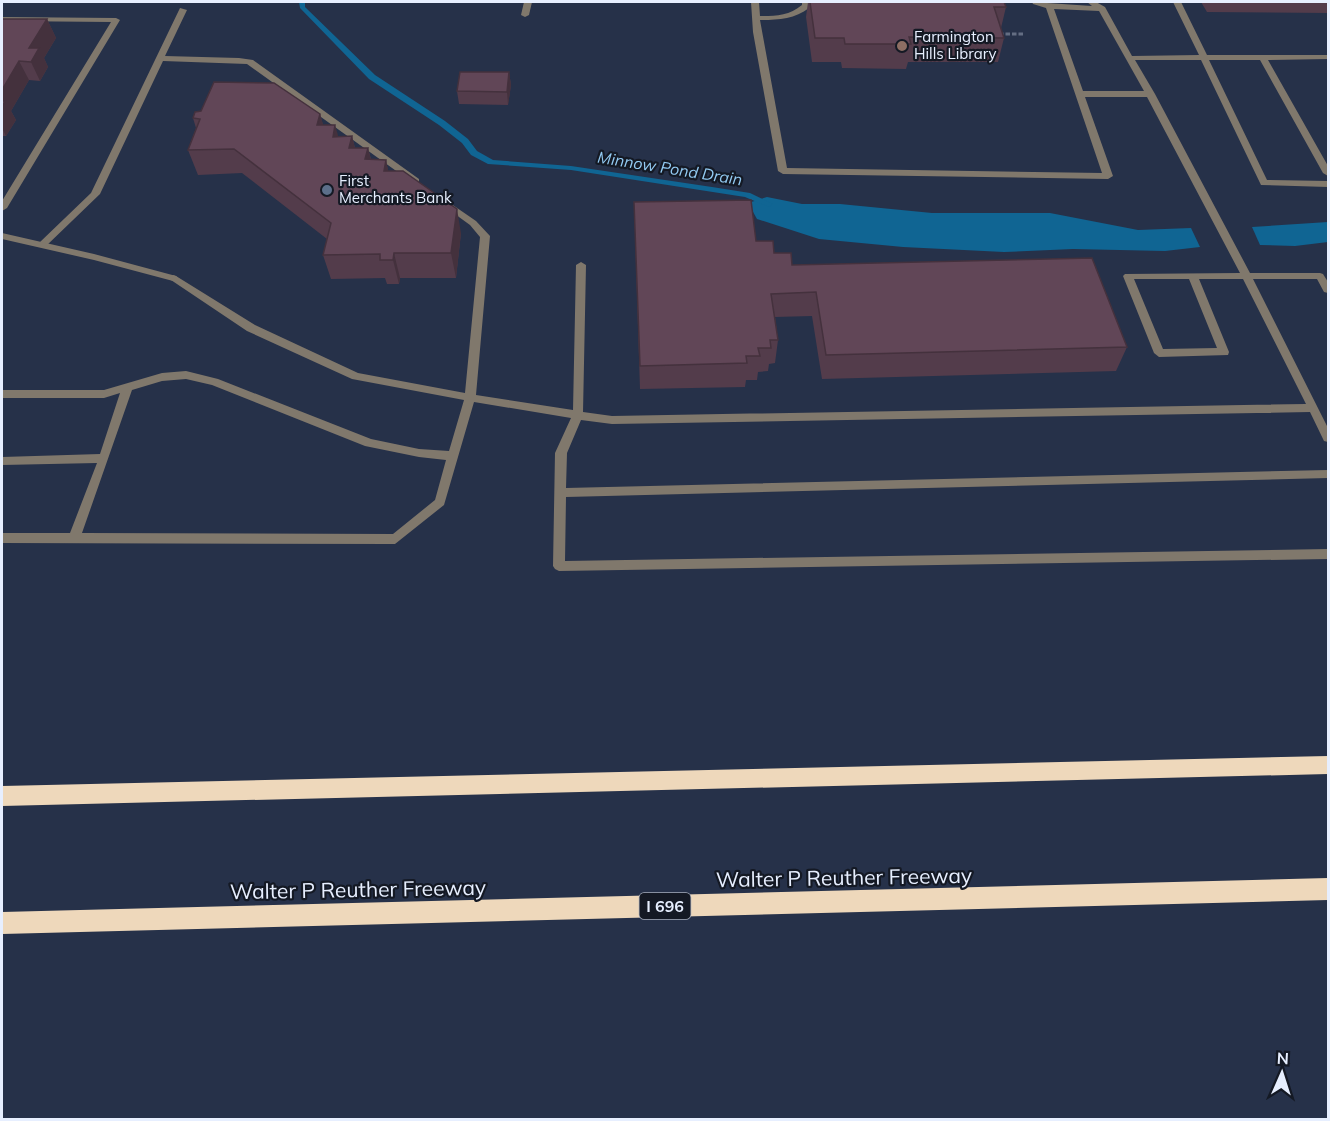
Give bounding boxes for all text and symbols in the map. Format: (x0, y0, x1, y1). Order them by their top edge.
place label: Farmington Hills Library (914, 27, 997, 63)
marker: Farmington Hills Library (895, 39, 909, 53)
water label: Minnow Pond Drain (596, 147, 744, 189)
place label: First Merchants Bank (339, 171, 452, 207)
marker: First Merchants Bank (320, 183, 334, 197)
street label: Walter P Reuther Freeway (716, 862, 972, 892)
street label: Walter P Reuther Freeway (230, 874, 486, 904)
road number: I 696 (640, 893, 690, 919)
north arrow (1252, 1043, 1312, 1103)
text: N (1276, 1048, 1289, 1068)

